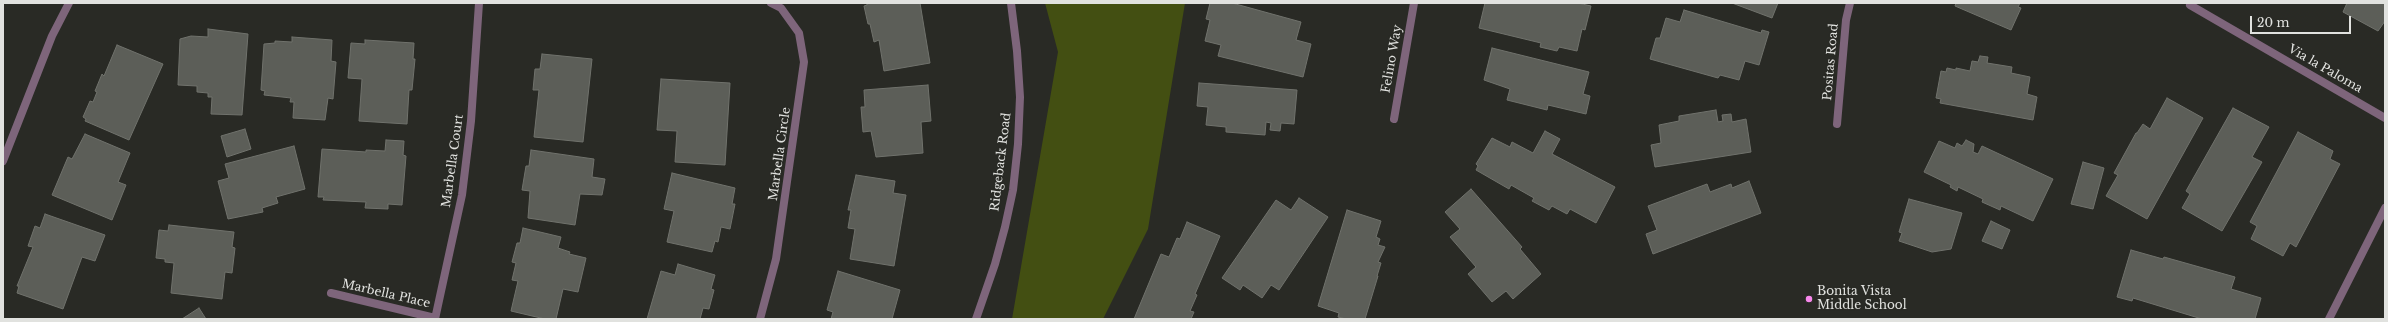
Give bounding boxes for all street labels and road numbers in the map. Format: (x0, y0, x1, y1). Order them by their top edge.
street label: Positas Road (1820, 23, 1842, 101)
street label: Felino Way (1379, 24, 1405, 94)
street label: Via la Paloma (2285, 42, 2365, 96)
street label: Marbella Circle (766, 106, 794, 202)
street label: Ridgeback Road (988, 112, 1014, 212)
street label: Marbella Court (439, 114, 467, 208)
street label: Marbella Place (340, 277, 432, 311)

